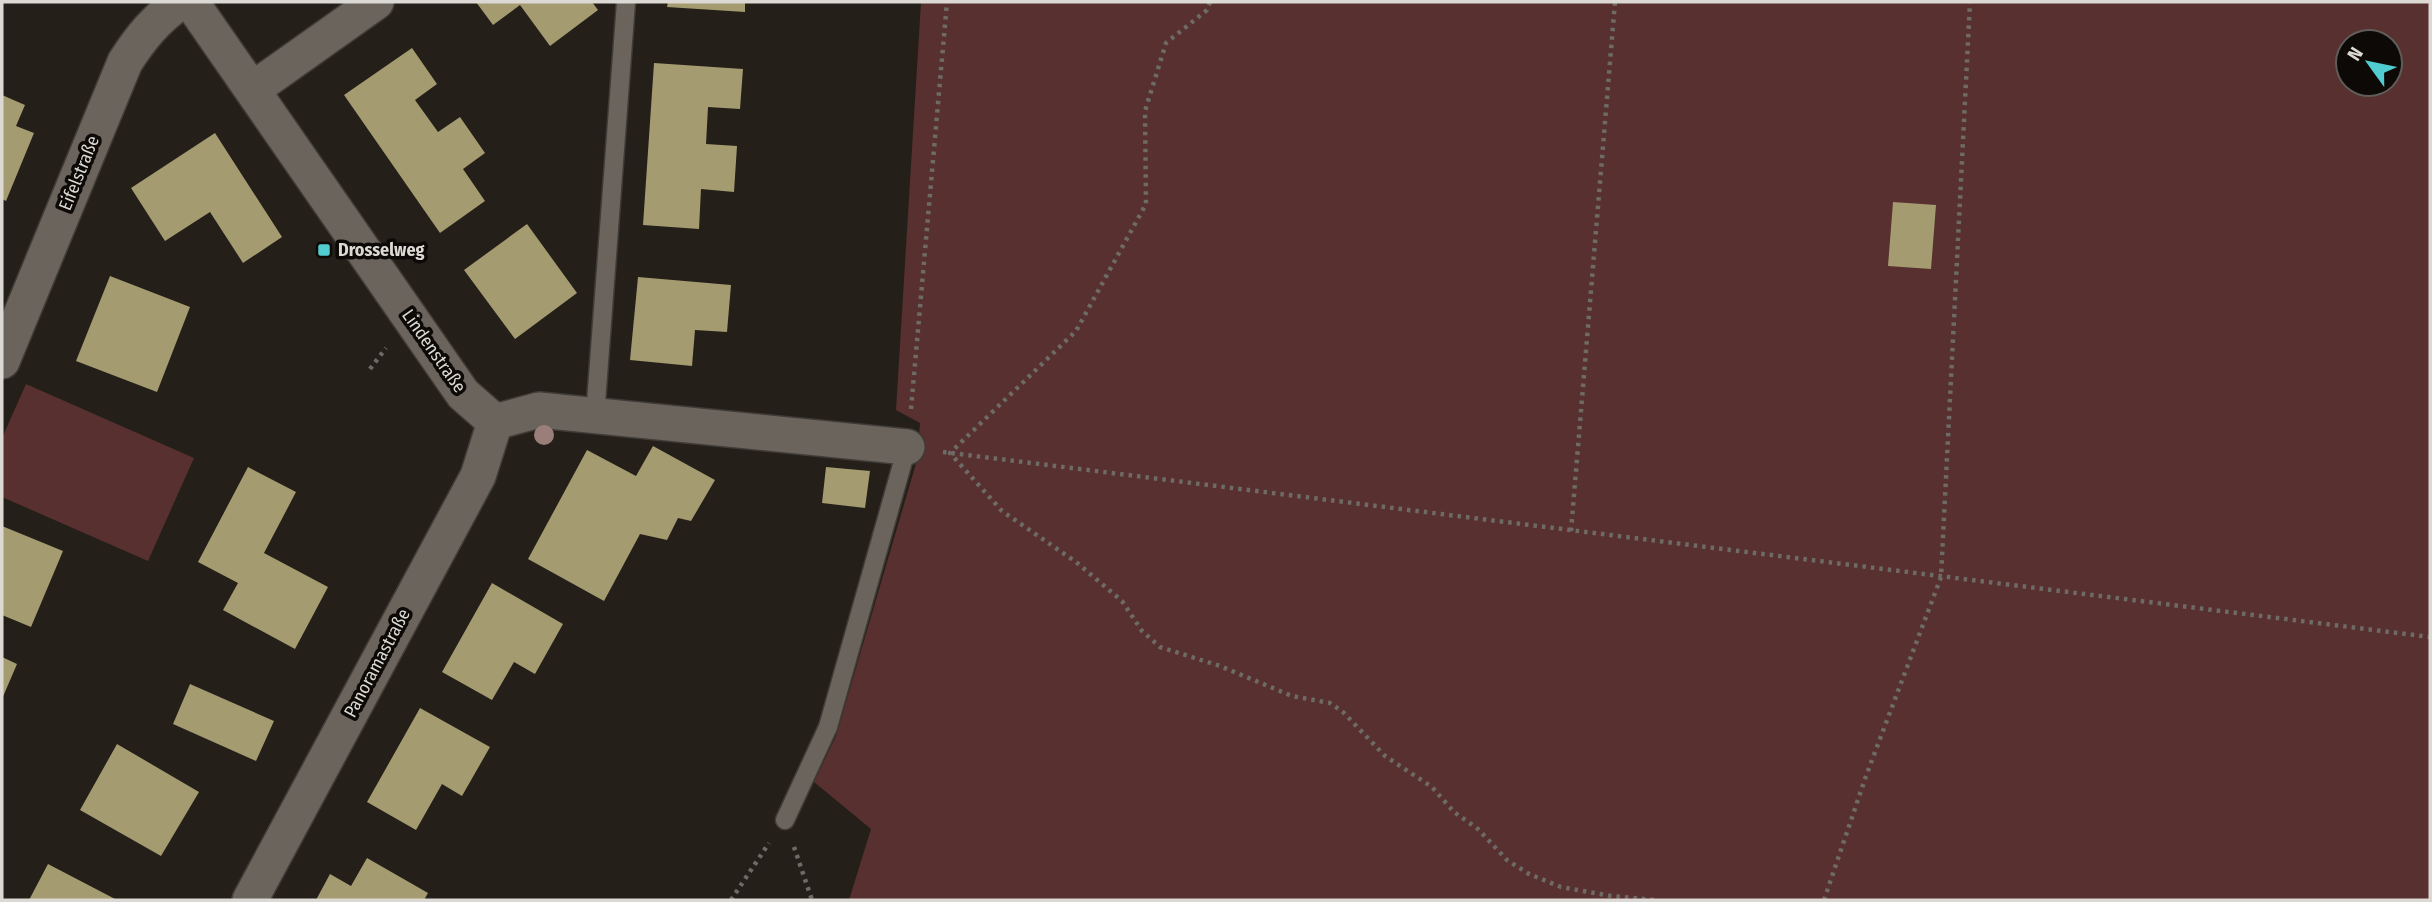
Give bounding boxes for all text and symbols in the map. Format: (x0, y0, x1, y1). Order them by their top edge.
north arrow (2334, 28, 2404, 98)
text: N (2342, 43, 2368, 65)
street label: Eifelstraße (54, 132, 104, 214)
place label: Drosselweg (338, 239, 425, 261)
marker: Drosselweg (316, 242, 332, 258)
street label: Lindenstraße (397, 305, 471, 397)
street label: Panoramastraße (339, 605, 415, 721)

